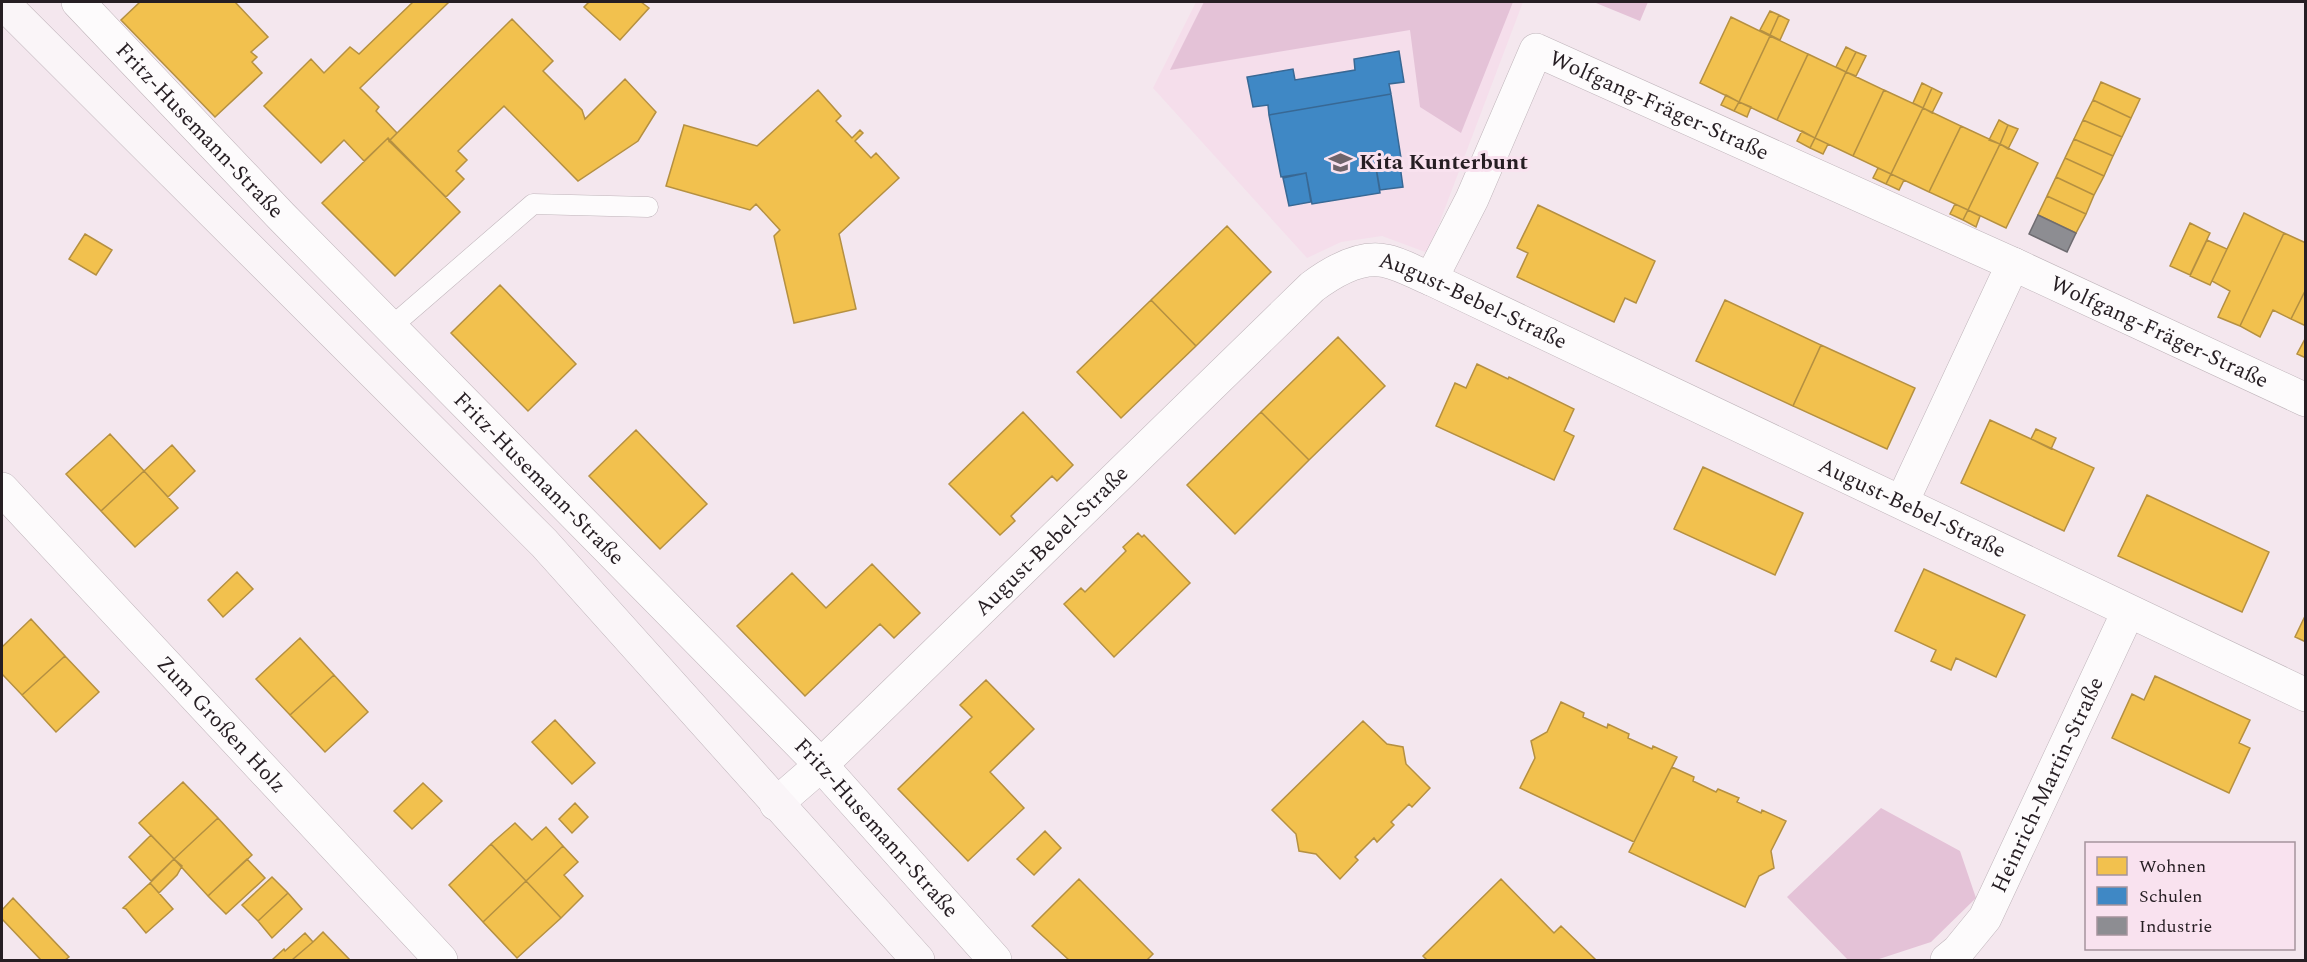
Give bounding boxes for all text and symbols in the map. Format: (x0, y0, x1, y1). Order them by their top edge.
street label: Fritz-Husemann-Straße (108, 35, 292, 226)
street label: Wolfgang-Fräger-Straße (1544, 42, 1774, 169)
place label: Kita Kunterbunt (1359, 146, 1528, 179)
school or university icon: Kita Kunterbunt (1328, 149, 1354, 175)
street label: August-Bebel-Straße (1376, 243, 1573, 358)
street label: Wolfgang-Fräger-Straße (2045, 267, 2274, 397)
street label: Fritz-Husemann-Straße (446, 384, 632, 573)
street label: August-Bebel-Straße (1813, 449, 2012, 567)
street label: August-Bebel-Straße (967, 458, 1136, 624)
street label: Zum Großen Holz (149, 648, 294, 801)
street label: Heinrich-Martin-Straße (1983, 671, 2112, 898)
street label: Fritz-Husemann-Straße (787, 730, 967, 925)
legend (2085, 842, 2295, 950)
text: Wohnen (2139, 853, 2206, 880)
text: Schulen (2139, 883, 2203, 910)
text: Industrie (2139, 913, 2212, 940)

